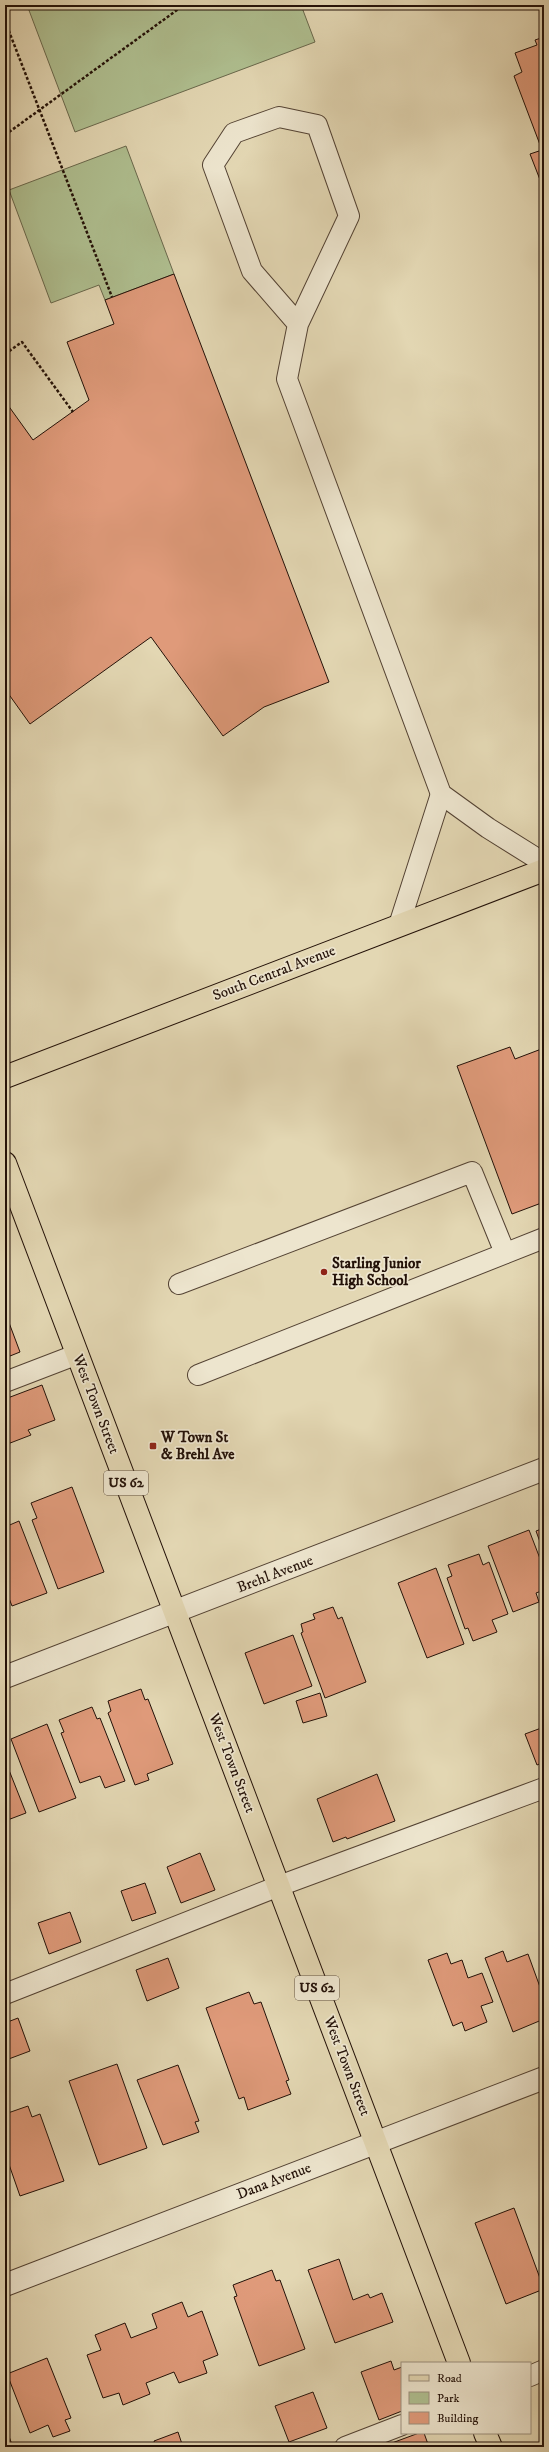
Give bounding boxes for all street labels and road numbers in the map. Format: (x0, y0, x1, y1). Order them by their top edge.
street label: South Central Avenue (210, 941, 338, 1005)
street label: West Town Street (68, 1350, 124, 1457)
road number: US 62 (104, 1471, 148, 1495)
street label: Brehl Avenue (234, 1551, 316, 1597)
street label: West Town Street (204, 1709, 260, 1816)
road number: US 62 (295, 1976, 339, 2000)
street label: West Town Street (319, 2012, 375, 2119)
street label: Dana Avenue (234, 2158, 314, 2204)

